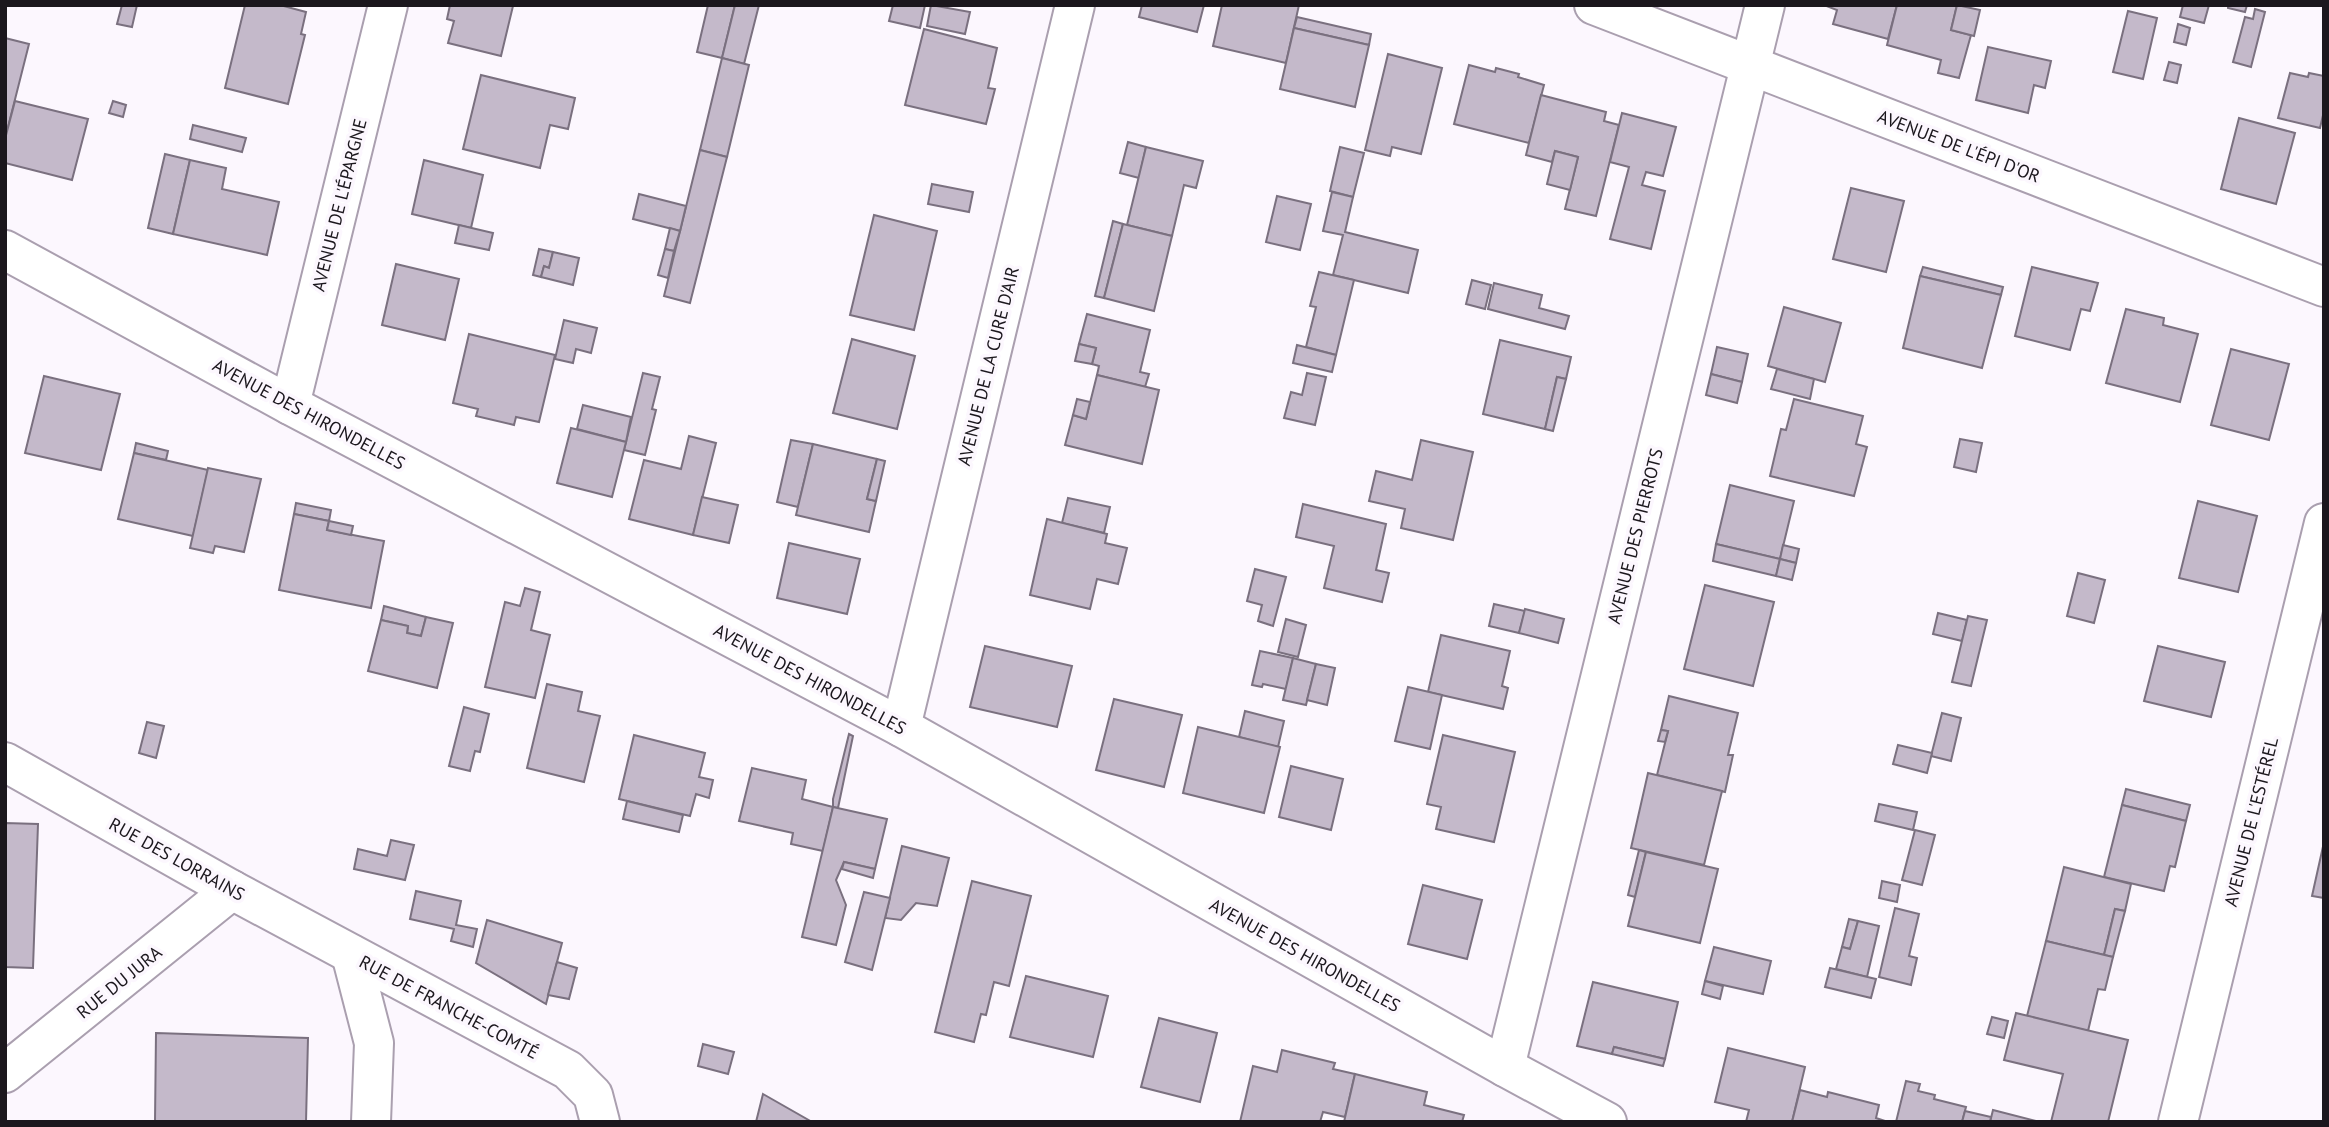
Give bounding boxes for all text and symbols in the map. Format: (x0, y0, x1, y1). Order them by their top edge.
street label: AVENUE DE L'ÉPI D'OR (1875, 104, 2044, 188)
street label: AVENUE DE L'ÉPARGNE (306, 116, 372, 294)
street label: AVENUE DE LA CURE D'AIR (952, 264, 1024, 468)
street label: AVENUE DES HIRONDELLES (209, 353, 409, 475)
street label: AVENUE DES PIERROTS (1602, 446, 1668, 626)
street label: AVENUE DES HIRONDELLES (710, 618, 910, 740)
street label: AVENUE DE L'ESTÉREL (2219, 735, 2283, 909)
street label: RUE DES LORRAINS (105, 812, 249, 906)
street label: AVENUE DES HIRONDELLES (1206, 893, 1404, 1017)
street label: RUE DU JURA (72, 940, 167, 1023)
street label: RUE DE FRANCHE-COMTÉ (355, 950, 543, 1064)

